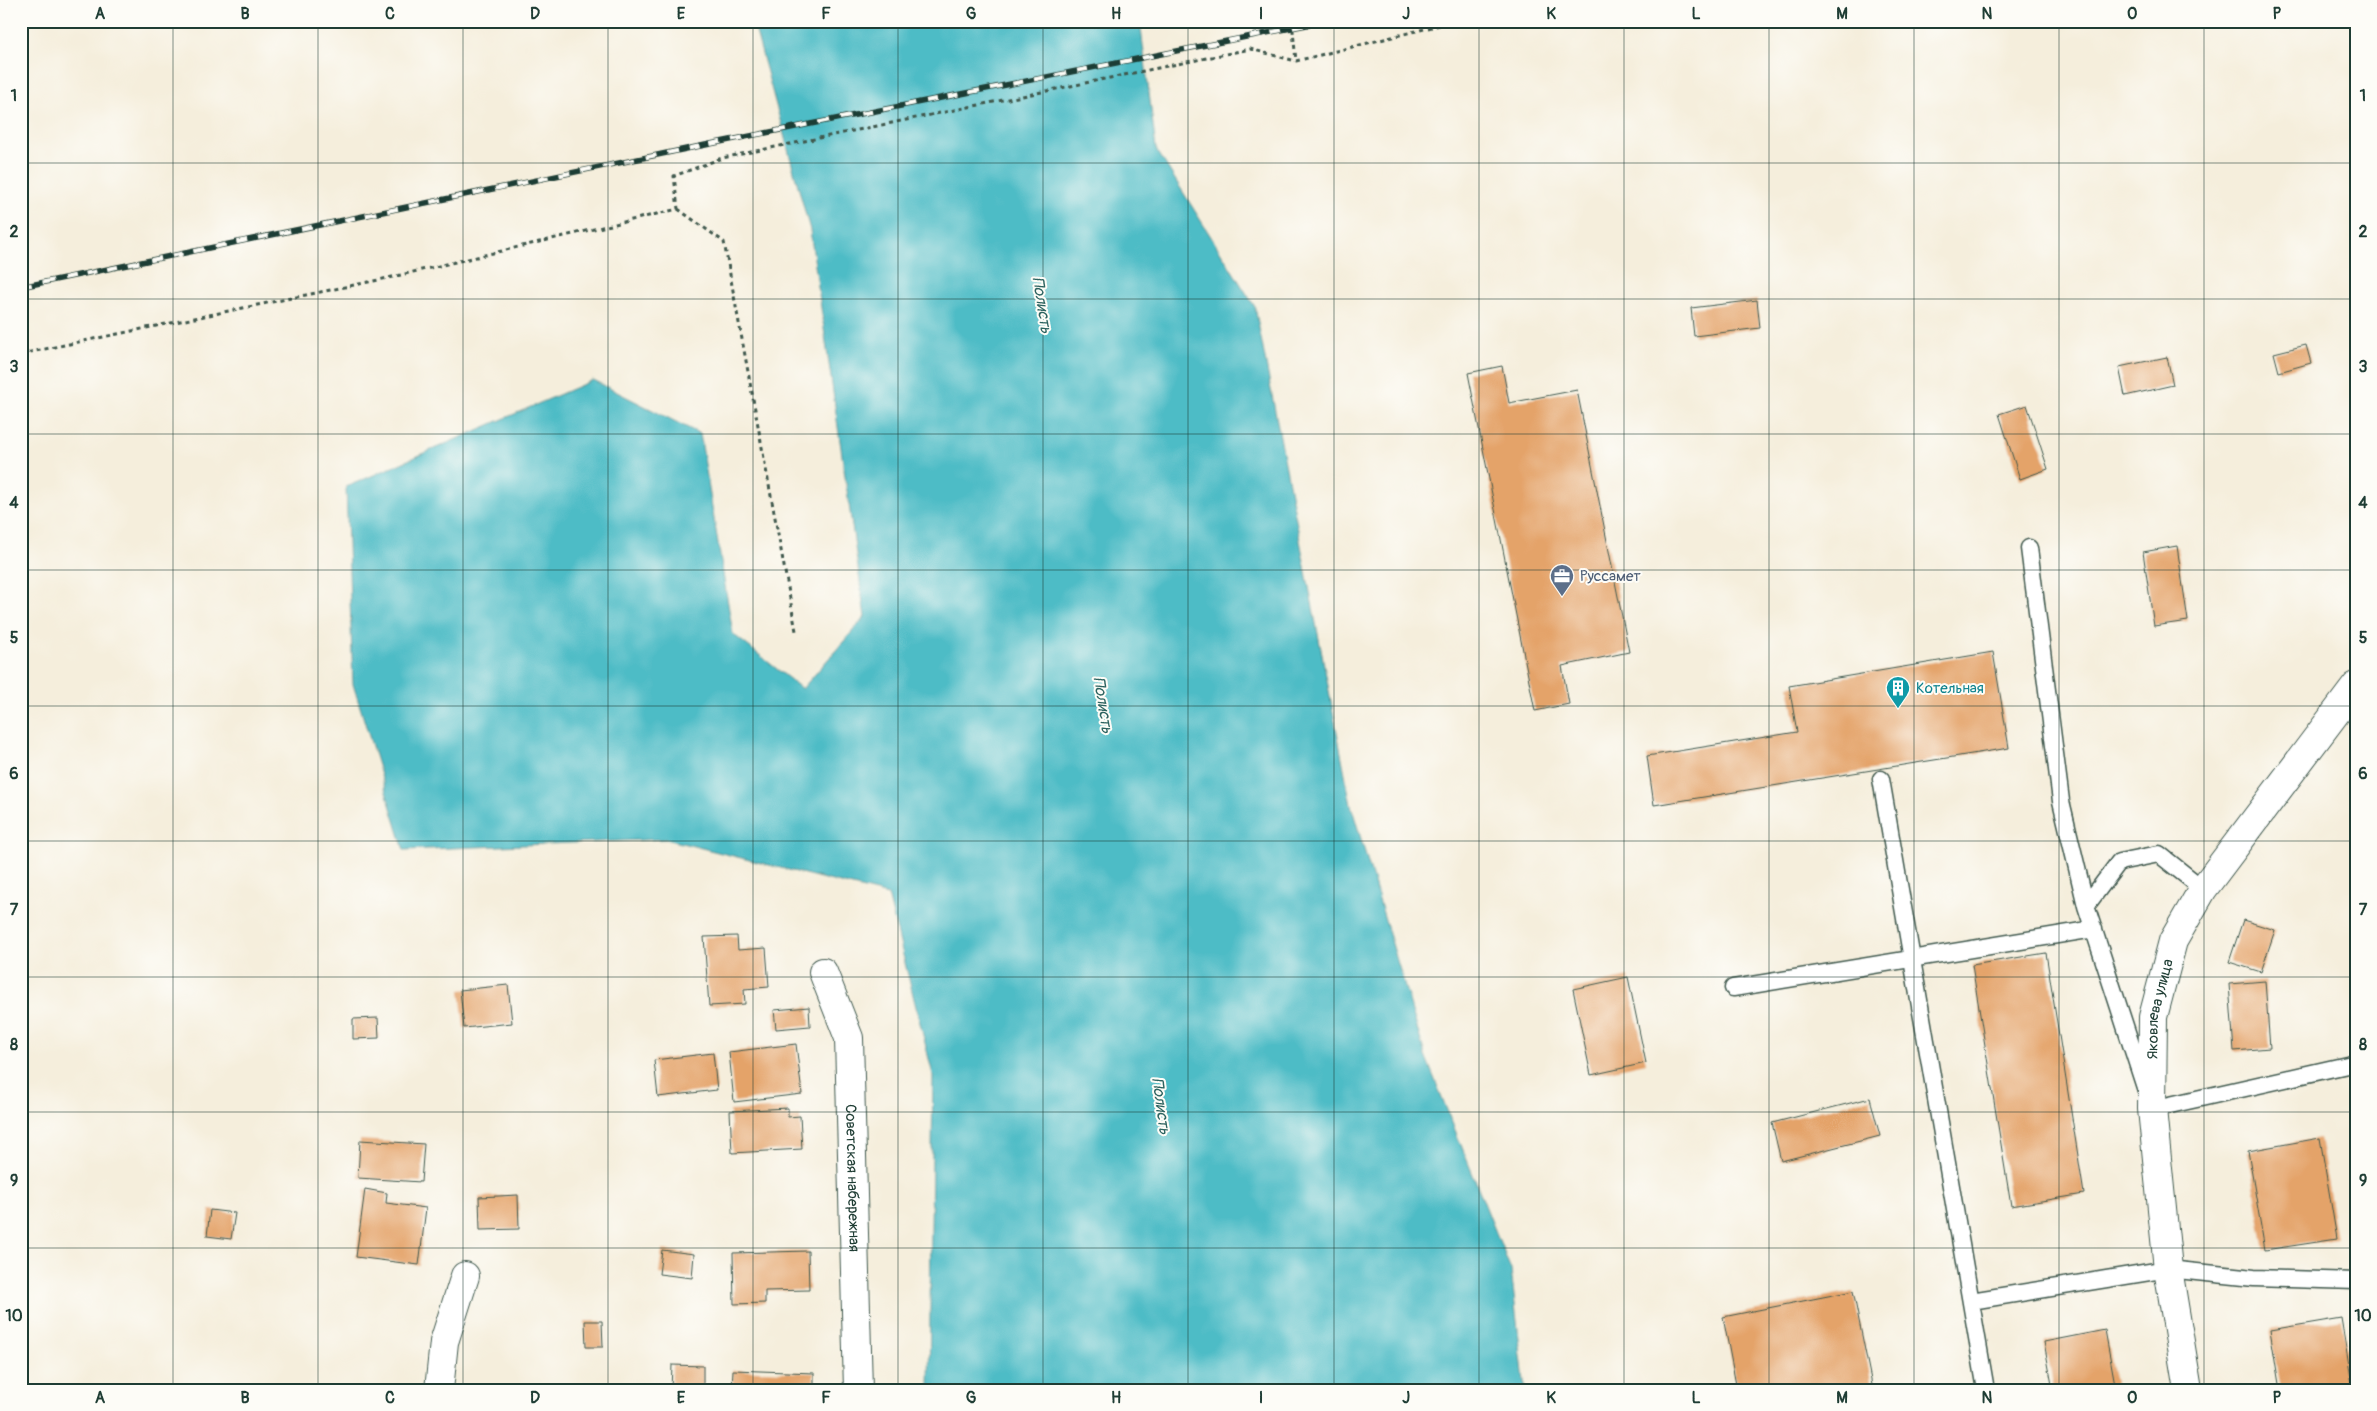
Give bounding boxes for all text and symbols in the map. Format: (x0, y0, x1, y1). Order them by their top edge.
text: A (95, 4, 106, 24)
text: B (240, 4, 250, 24)
text: C (385, 4, 395, 24)
text: D (530, 4, 540, 24)
text: E (677, 4, 686, 24)
text: F (821, 4, 831, 24)
text: G (966, 4, 977, 24)
text: H (1111, 4, 1121, 24)
text: I (1259, 4, 1263, 24)
text: J (1402, 4, 1410, 24)
text: K (1546, 4, 1556, 24)
text: L (1691, 4, 1701, 24)
text: M (1836, 4, 1848, 24)
text: N (1982, 4, 1993, 24)
text: O (2127, 4, 2137, 24)
text: P (2273, 4, 2282, 24)
text: 1 (11, 86, 17, 106)
text: 1 (2360, 86, 2366, 106)
text: 2 (10, 222, 19, 242)
text: 2 (2359, 222, 2368, 242)
water label: Полисть (1028, 275, 1056, 335)
text: 3 (10, 357, 19, 377)
text: 3 (2359, 357, 2368, 377)
text: 4 (9, 493, 19, 513)
text: 4 (2358, 493, 2368, 513)
office icon: Руссамет (1549, 563, 1575, 597)
place label: Руссамет (1580, 567, 1641, 586)
text: 5 (10, 628, 19, 648)
text: 5 (2359, 628, 2368, 648)
water label: Полисть (1089, 675, 1117, 735)
building icon: Котельная (1885, 675, 1911, 709)
place label: Котельная (1916, 679, 1984, 698)
text: 6 (9, 764, 19, 784)
text: 6 (2358, 764, 2368, 784)
text: 7 (10, 900, 19, 920)
text: 7 (2359, 900, 2368, 920)
street label: Яковлева улица (2143, 957, 2177, 1060)
text: 8 (10, 1035, 18, 1055)
text: 8 (2359, 1035, 2367, 1055)
water label: Полисть (1147, 1076, 1175, 1136)
street label: Советская набережная (841, 1104, 864, 1252)
text: 9 (10, 1171, 18, 1191)
text: 9 (2359, 1171, 2367, 1191)
text: 10 (5, 1306, 23, 1326)
text: 10 (2354, 1306, 2372, 1326)
text: A (95, 1388, 106, 1408)
text: B (240, 1388, 250, 1408)
text: C (385, 1388, 395, 1408)
text: D (530, 1388, 540, 1408)
text: E (677, 1388, 686, 1408)
text: F (821, 1388, 831, 1408)
text: G (966, 1388, 977, 1408)
text: H (1111, 1388, 1121, 1408)
text: I (1259, 1388, 1263, 1408)
text: J (1402, 1388, 1410, 1408)
text: K (1546, 1388, 1556, 1408)
text: L (1691, 1388, 1701, 1408)
text: M (1836, 1388, 1848, 1408)
text: N (1982, 1388, 1993, 1408)
text: O (2127, 1388, 2137, 1408)
text: P (2273, 1388, 2282, 1408)

